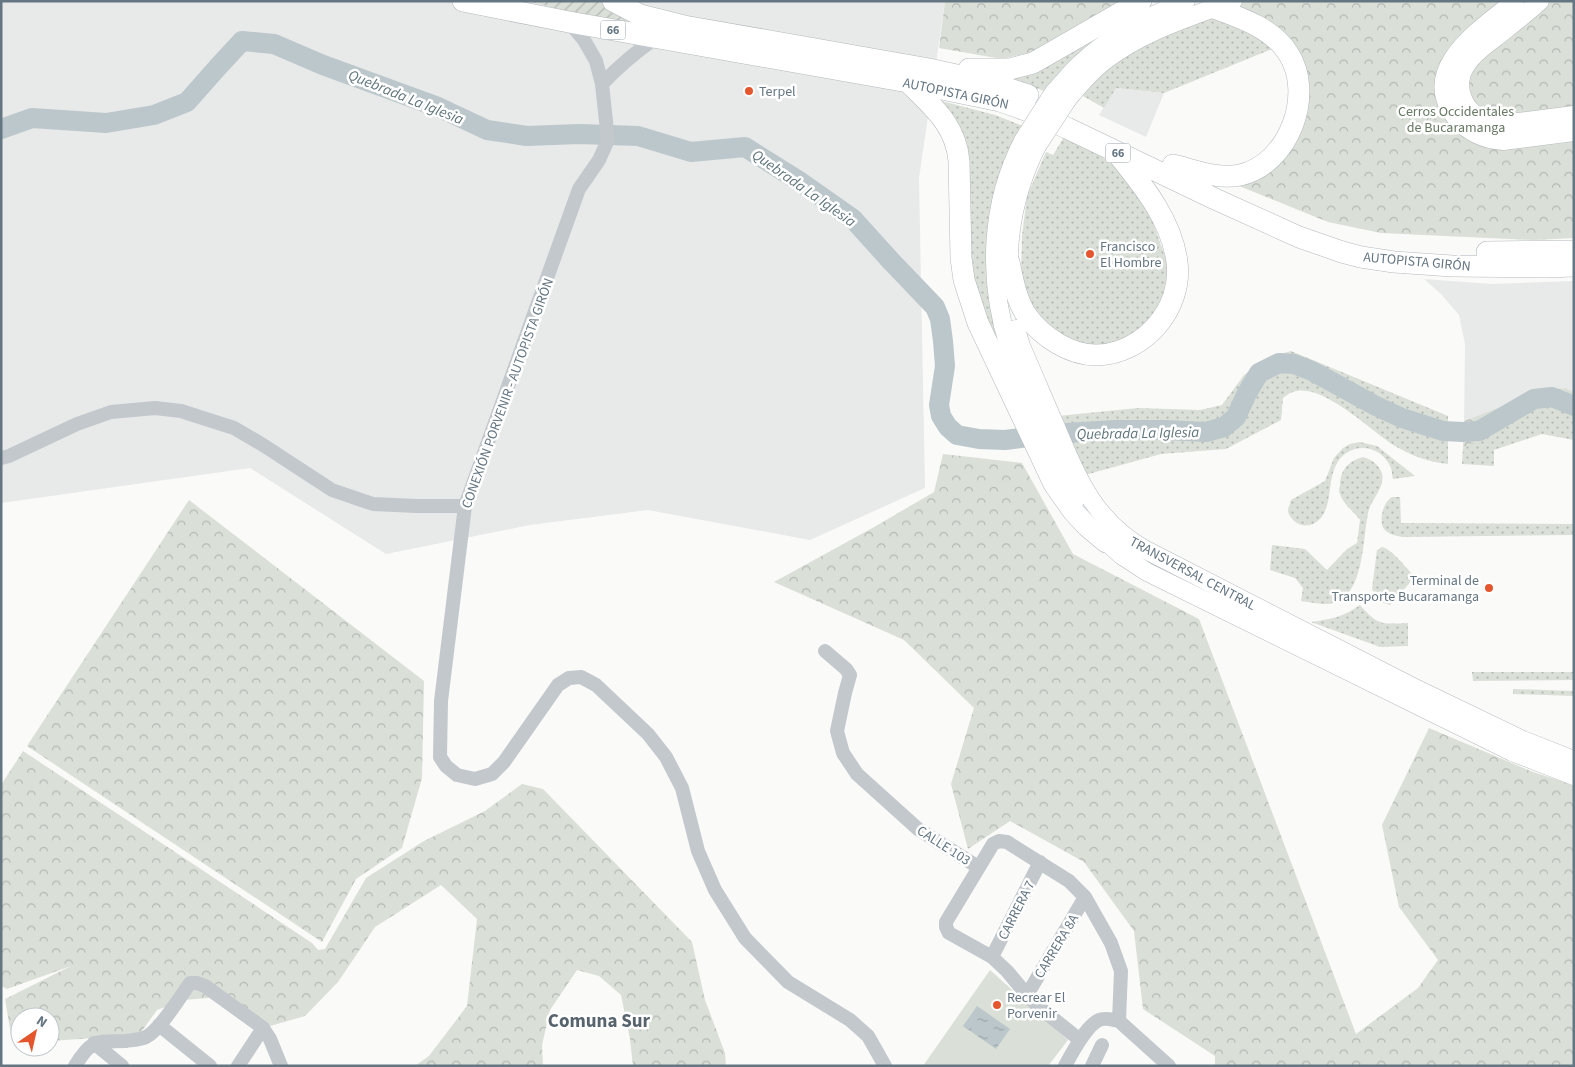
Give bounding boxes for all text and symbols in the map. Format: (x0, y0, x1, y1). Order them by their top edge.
road number: 66 (600, 20, 626, 40)
water label: Quebrada La Iglesia (345, 65, 467, 130)
street label: AUTOPISTA GIRÓN (901, 73, 1011, 115)
place label: Terpel (759, 82, 796, 102)
marker: Terpel (743, 85, 755, 97)
park label: Cerros Occidentales de Bucaramanga (1398, 102, 1514, 138)
road number: 66 (1106, 144, 1130, 162)
water label: Quebrada La Iglesia (747, 145, 860, 232)
place label: Francisco El Hombre (1100, 237, 1162, 273)
street label: AUTOPISTA GIRÓN (1362, 247, 1471, 277)
marker: Francisco El Hombre (1084, 248, 1096, 260)
street label: CONEXIÓN PORVENIR - AUTOPISTA GIRÓN (457, 275, 559, 511)
water label: Quebrada La Iglesia (1077, 422, 1200, 445)
street label: TRANSVERSAL CENTRAL (1126, 532, 1260, 616)
place label: Terminal de Transporte Bucaramanga (1332, 571, 1479, 607)
marker: Terminal de Transporte Bucaramanga (1483, 582, 1495, 594)
street label: CALLE 103 (913, 821, 974, 871)
street label: CARRERA 7 (993, 877, 1040, 944)
street label: CARRERA 8A (1030, 910, 1084, 982)
place label: Recrear El Porvenir (1007, 988, 1066, 1024)
marker: Recrear El Porvenir (991, 999, 1003, 1011)
north arrow (10, 1007, 60, 1057)
district label: Comuna Sur (548, 1008, 651, 1035)
text: N (32, 1011, 51, 1033)

